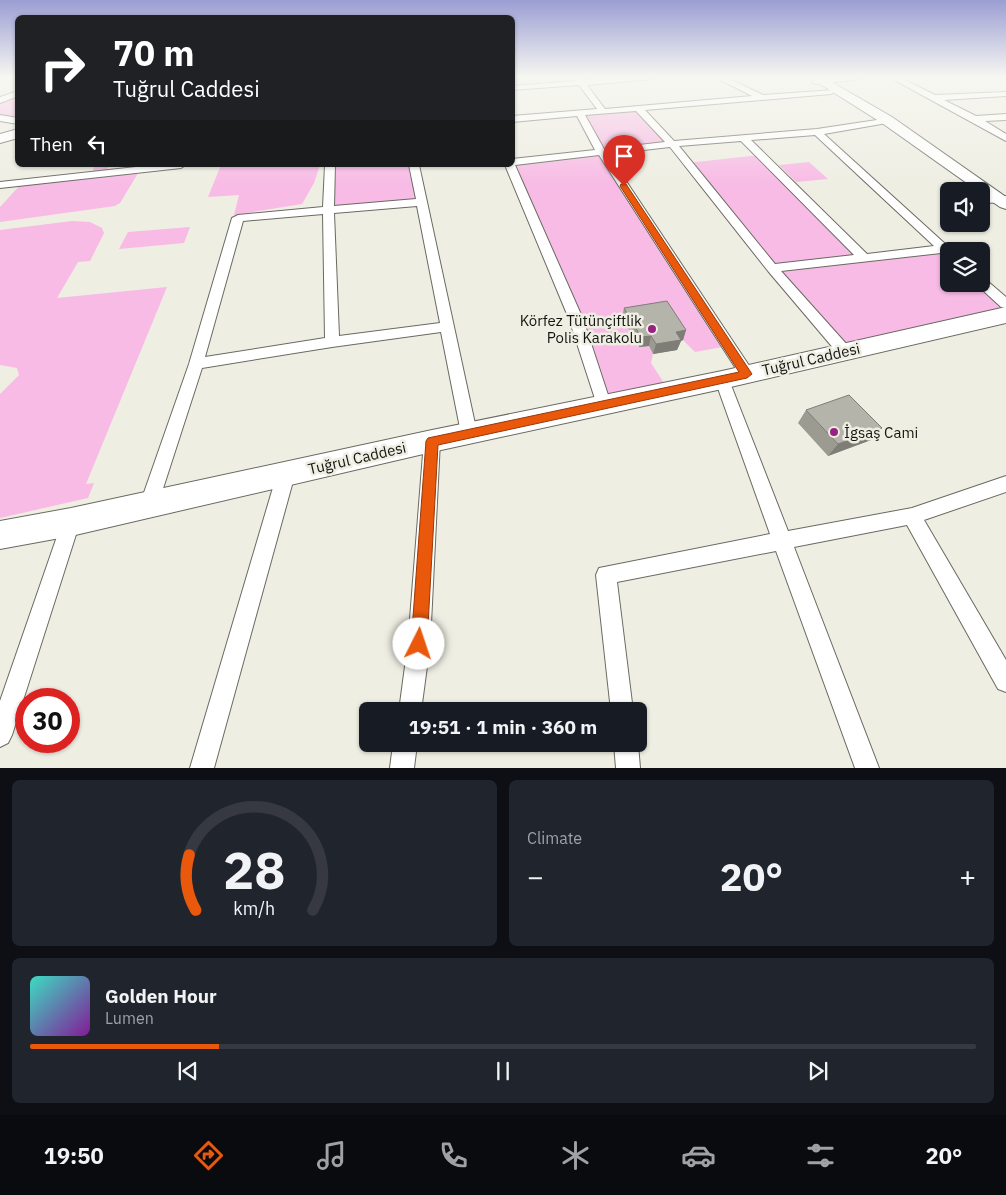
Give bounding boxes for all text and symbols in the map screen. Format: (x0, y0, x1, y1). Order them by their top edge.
text: 70 m (113, 30, 195, 76)
icon: right (30, 35, 95, 100)
text: Tuğrul Caddesi (113, 74, 260, 103)
icon: left (83, 130, 111, 158)
text: Then (30, 132, 73, 156)
pin (603, 135, 645, 186)
icon: arrive (610, 142, 638, 170)
map controls (940, 182, 990, 292)
button: sound (940, 182, 990, 232)
button: layers (940, 242, 990, 292)
place label: Körfez Tütünçiftlik Polis Karakolu (520, 311, 642, 347)
marker: Körfez Tütünçiftlik Polis Karakolu (646, 323, 658, 335)
street label: Tuğrul Caddesi (760, 338, 862, 380)
place label: İgsaş Cami (844, 423, 918, 442)
marker: İgsaş Cami (828, 426, 840, 438)
street label: Tuğrul Caddesi (306, 437, 408, 479)
position arrow (392, 617, 444, 669)
speed limit sign: 30 (15, 688, 80, 753)
text: 19:51 · 1 min · 360 m (409, 715, 597, 739)
text: Climate (527, 828, 582, 848)
text: 28 (223, 836, 286, 903)
text: 20° (720, 852, 783, 901)
text: − (527, 858, 544, 895)
text: + (959, 858, 976, 895)
text: km/h (234, 897, 276, 920)
text: Golden Hour (105, 984, 217, 1008)
text: Lumen (105, 1008, 154, 1028)
icon: previous (174, 1057, 202, 1085)
icon: pause (489, 1057, 517, 1085)
icon: next (804, 1057, 832, 1085)
icon: directions (191, 1138, 226, 1173)
icon: music (314, 1138, 349, 1173)
icon: phone (436, 1138, 471, 1173)
icon: climate (558, 1138, 593, 1173)
icon: car (681, 1138, 716, 1173)
icon: filters (803, 1138, 838, 1173)
text: 19:50 (44, 1141, 104, 1170)
text: 20° (925, 1141, 962, 1170)

